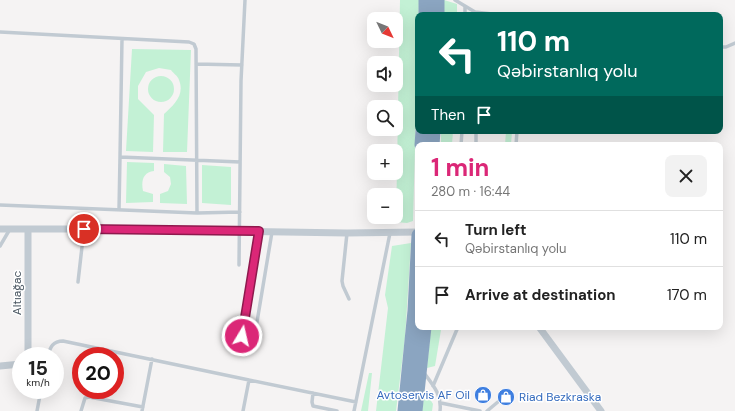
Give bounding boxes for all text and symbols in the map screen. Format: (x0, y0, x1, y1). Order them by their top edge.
north arrow (367, 12, 403, 48)
map controls (367, 12, 403, 224)
text: 110 m (497, 23, 570, 60)
icon: left (431, 28, 483, 80)
button: sound (367, 56, 403, 92)
text: Qəbirstanlıq yolu (497, 59, 638, 83)
button: search (367, 100, 403, 136)
icon: arrive (473, 104, 495, 126)
text: Then (431, 105, 465, 125)
button: + (367, 144, 403, 180)
text: 1 min (431, 152, 489, 183)
button: close (665, 155, 707, 197)
text: 280 m · 16:44 (431, 183, 510, 200)
button: − (367, 188, 403, 224)
pin (67, 212, 101, 246)
icon: arrive (73, 218, 95, 240)
text: Turn left (465, 220, 526, 240)
icon: left (431, 228, 453, 250)
text: 110 m (670, 229, 707, 249)
text: Qəbirstanlıq yolu (465, 240, 566, 257)
street label: Altıağac (9, 271, 25, 315)
icon: arrive (431, 284, 453, 306)
text: Arrive at destination (465, 285, 616, 305)
text: 170 m (667, 285, 707, 305)
position arrow (221, 315, 263, 357)
speed limit sign: 20 (72, 347, 124, 399)
text: 15 (28, 355, 48, 381)
text: km/h (26, 376, 50, 389)
shop icon: Avtoservis AF Oil (473, 385, 493, 405)
place label: Avtoservis AF Oil (377, 387, 470, 403)
shop icon: Riad Bezkraska (496, 387, 516, 407)
place label: Riad Bezkraska (519, 389, 601, 405)

